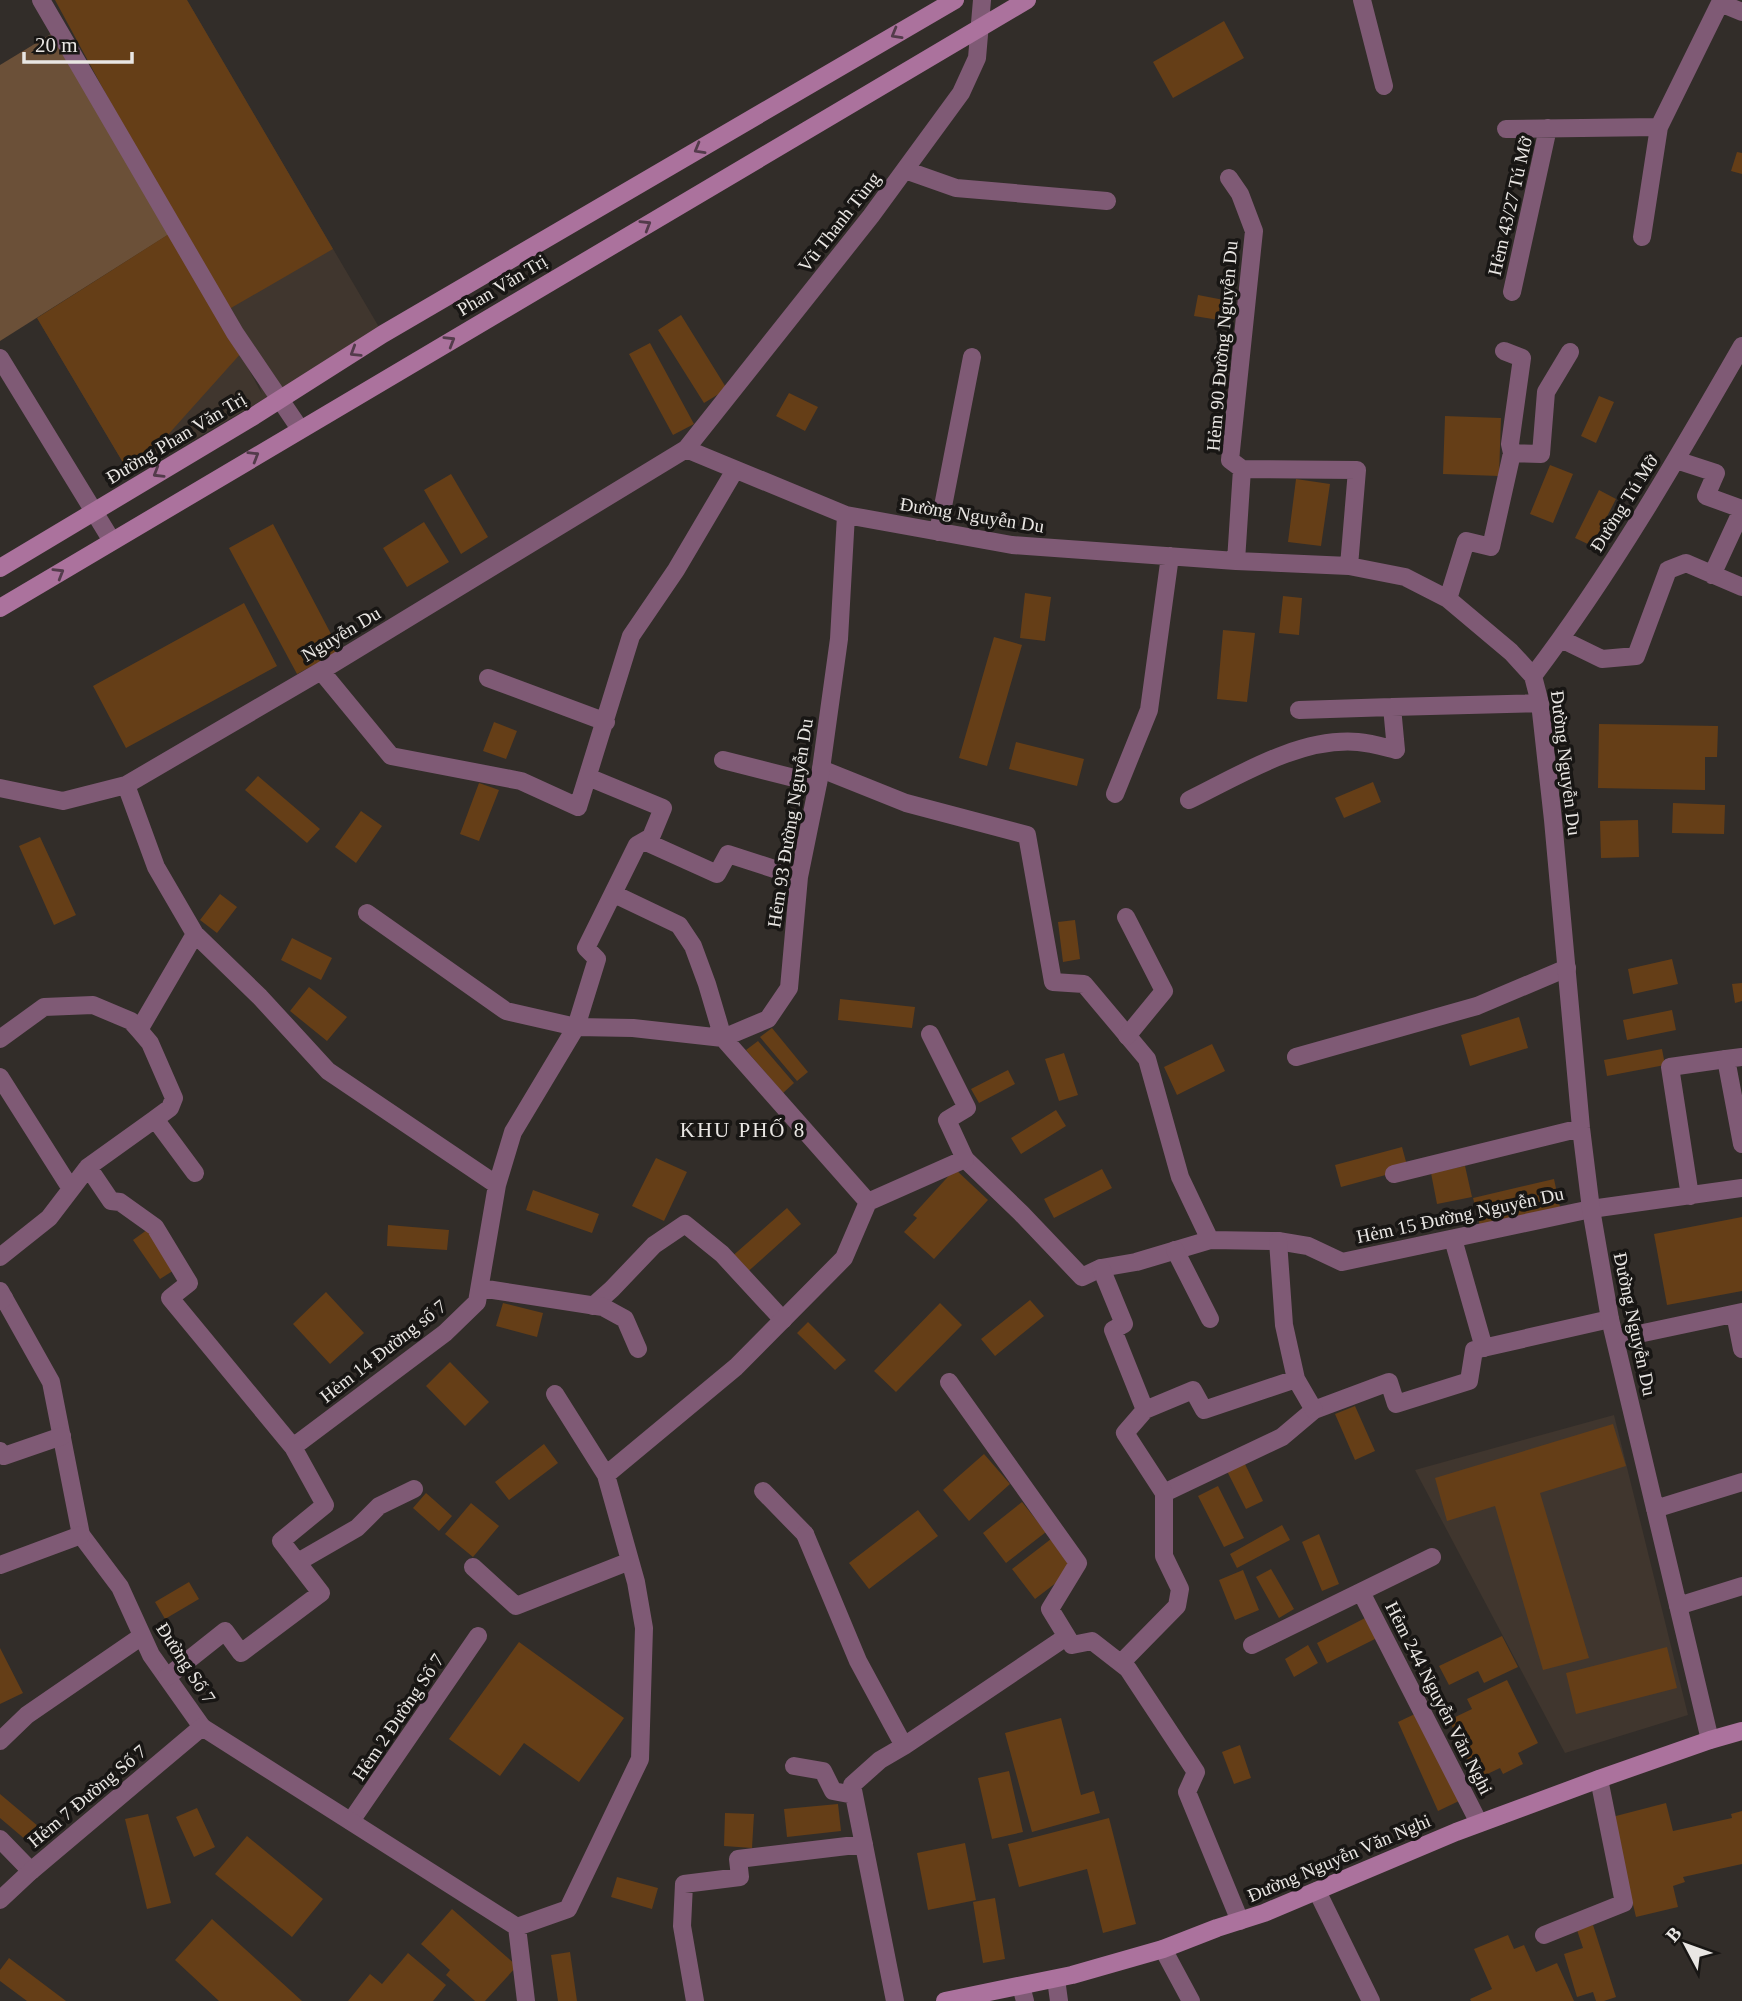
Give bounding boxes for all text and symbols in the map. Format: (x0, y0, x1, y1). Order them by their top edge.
scale bar (24, 21, 133, 65)
one-way arrow (890, 26, 903, 39)
text: 20 m (35, 33, 78, 57)
street label: Hẻm 43/27 Tú Mỡ (1484, 133, 1536, 278)
one-way arrow (694, 141, 707, 154)
street label: Vũ Thanh Tùng (794, 168, 885, 276)
one-way arrow (638, 220, 651, 233)
street label: Hẻm 90 Đường Nguyễn Du (1202, 239, 1242, 452)
street label: Phan Văn Trị (453, 250, 551, 320)
one-way arrow (443, 336, 455, 349)
one-way arrow (350, 343, 363, 356)
street label: Đường Phan Văn Trị (103, 388, 249, 488)
street label: Đường Tú Mỡ (1586, 450, 1663, 555)
one-way arrow (247, 452, 260, 465)
one-way arrow (152, 465, 165, 478)
street label: Đường Nguyễn Du (898, 493, 1046, 537)
one-way arrow (51, 568, 64, 581)
street label: Nguyễn Du (298, 602, 385, 666)
street label: Đường Nguyễn Du (1547, 689, 1585, 837)
street label: Hẻm 93 Đường Nguyễn Du (763, 716, 817, 929)
district label: KHU PHỐ 8 (680, 1118, 806, 1142)
street label: Hẻm 15 Đường Nguyễn Du (1354, 1183, 1566, 1247)
street label: Đường Nguyễn Du (1610, 1250, 1661, 1398)
street label: Hẻm 14 Đường số 7 (316, 1295, 450, 1407)
street label: Hẻm 244 Nguyễn Văn Nghi (1381, 1598, 1497, 1798)
street label: Đường Số 7 (152, 1619, 220, 1707)
street label: Hẻm 2 Đường Số 7 (348, 1650, 448, 1784)
street label: Hẻm 7 Đường Số 7 (24, 1740, 150, 1852)
street label: Đường Nguyễn Văn Nghi (1244, 1810, 1434, 1906)
north arrow (1651, 1910, 1721, 1980)
text: B (1661, 1922, 1686, 1946)

